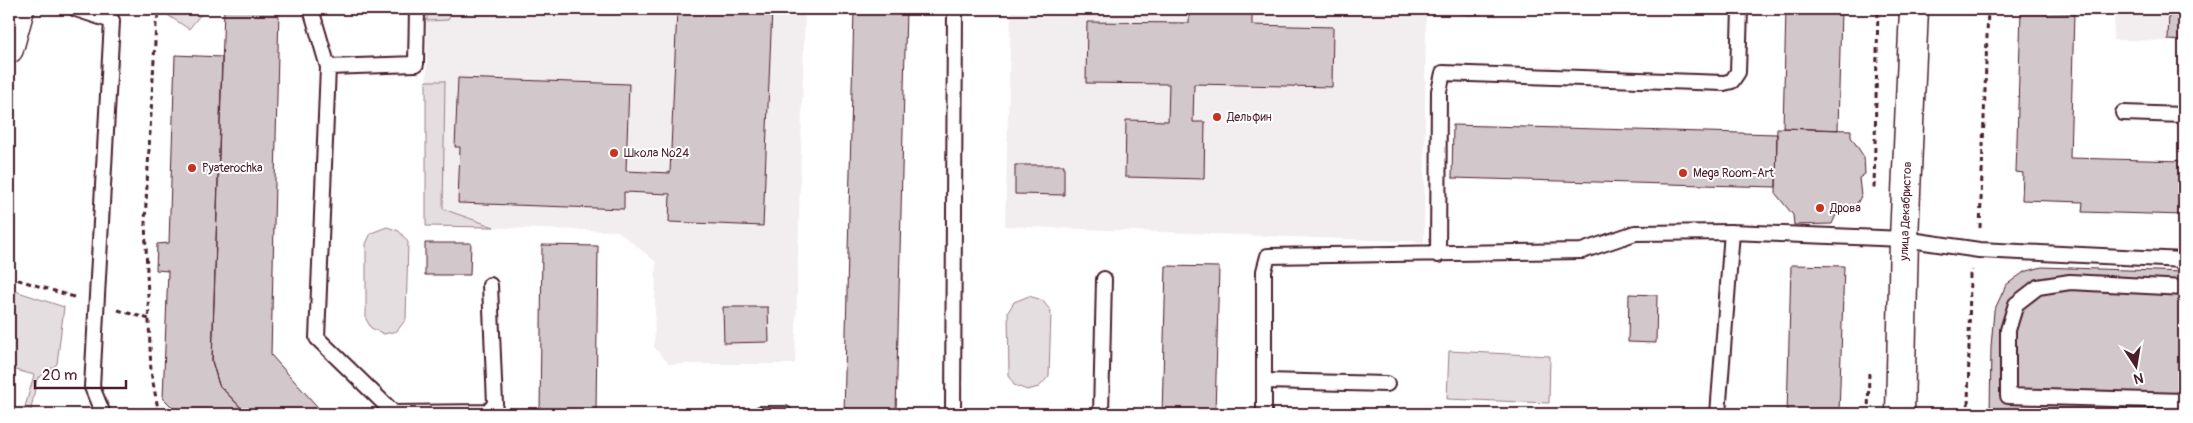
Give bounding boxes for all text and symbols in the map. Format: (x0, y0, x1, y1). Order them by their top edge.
place label: Дельфин (1226, 110, 1272, 125)
marker: Дельфин (1211, 111, 1223, 123)
place label: Школа №24 (624, 146, 689, 161)
marker: Школа №24 (608, 147, 620, 159)
place label: Pyaterochka (202, 161, 263, 176)
street label: улица Декабристов (1897, 161, 1915, 262)
marker: Pyaterochka (186, 162, 198, 174)
place label: Mega Room-Art (1693, 166, 1774, 181)
marker: Mega Room-Art (1677, 167, 1689, 179)
place label: Дрова (1829, 201, 1861, 216)
marker: Дрова (1814, 202, 1826, 214)
north arrow (2110, 340, 2160, 390)
scale bar (35, 358, 126, 390)
text: 20 m (42, 366, 77, 385)
text: N (2132, 369, 2145, 388)

